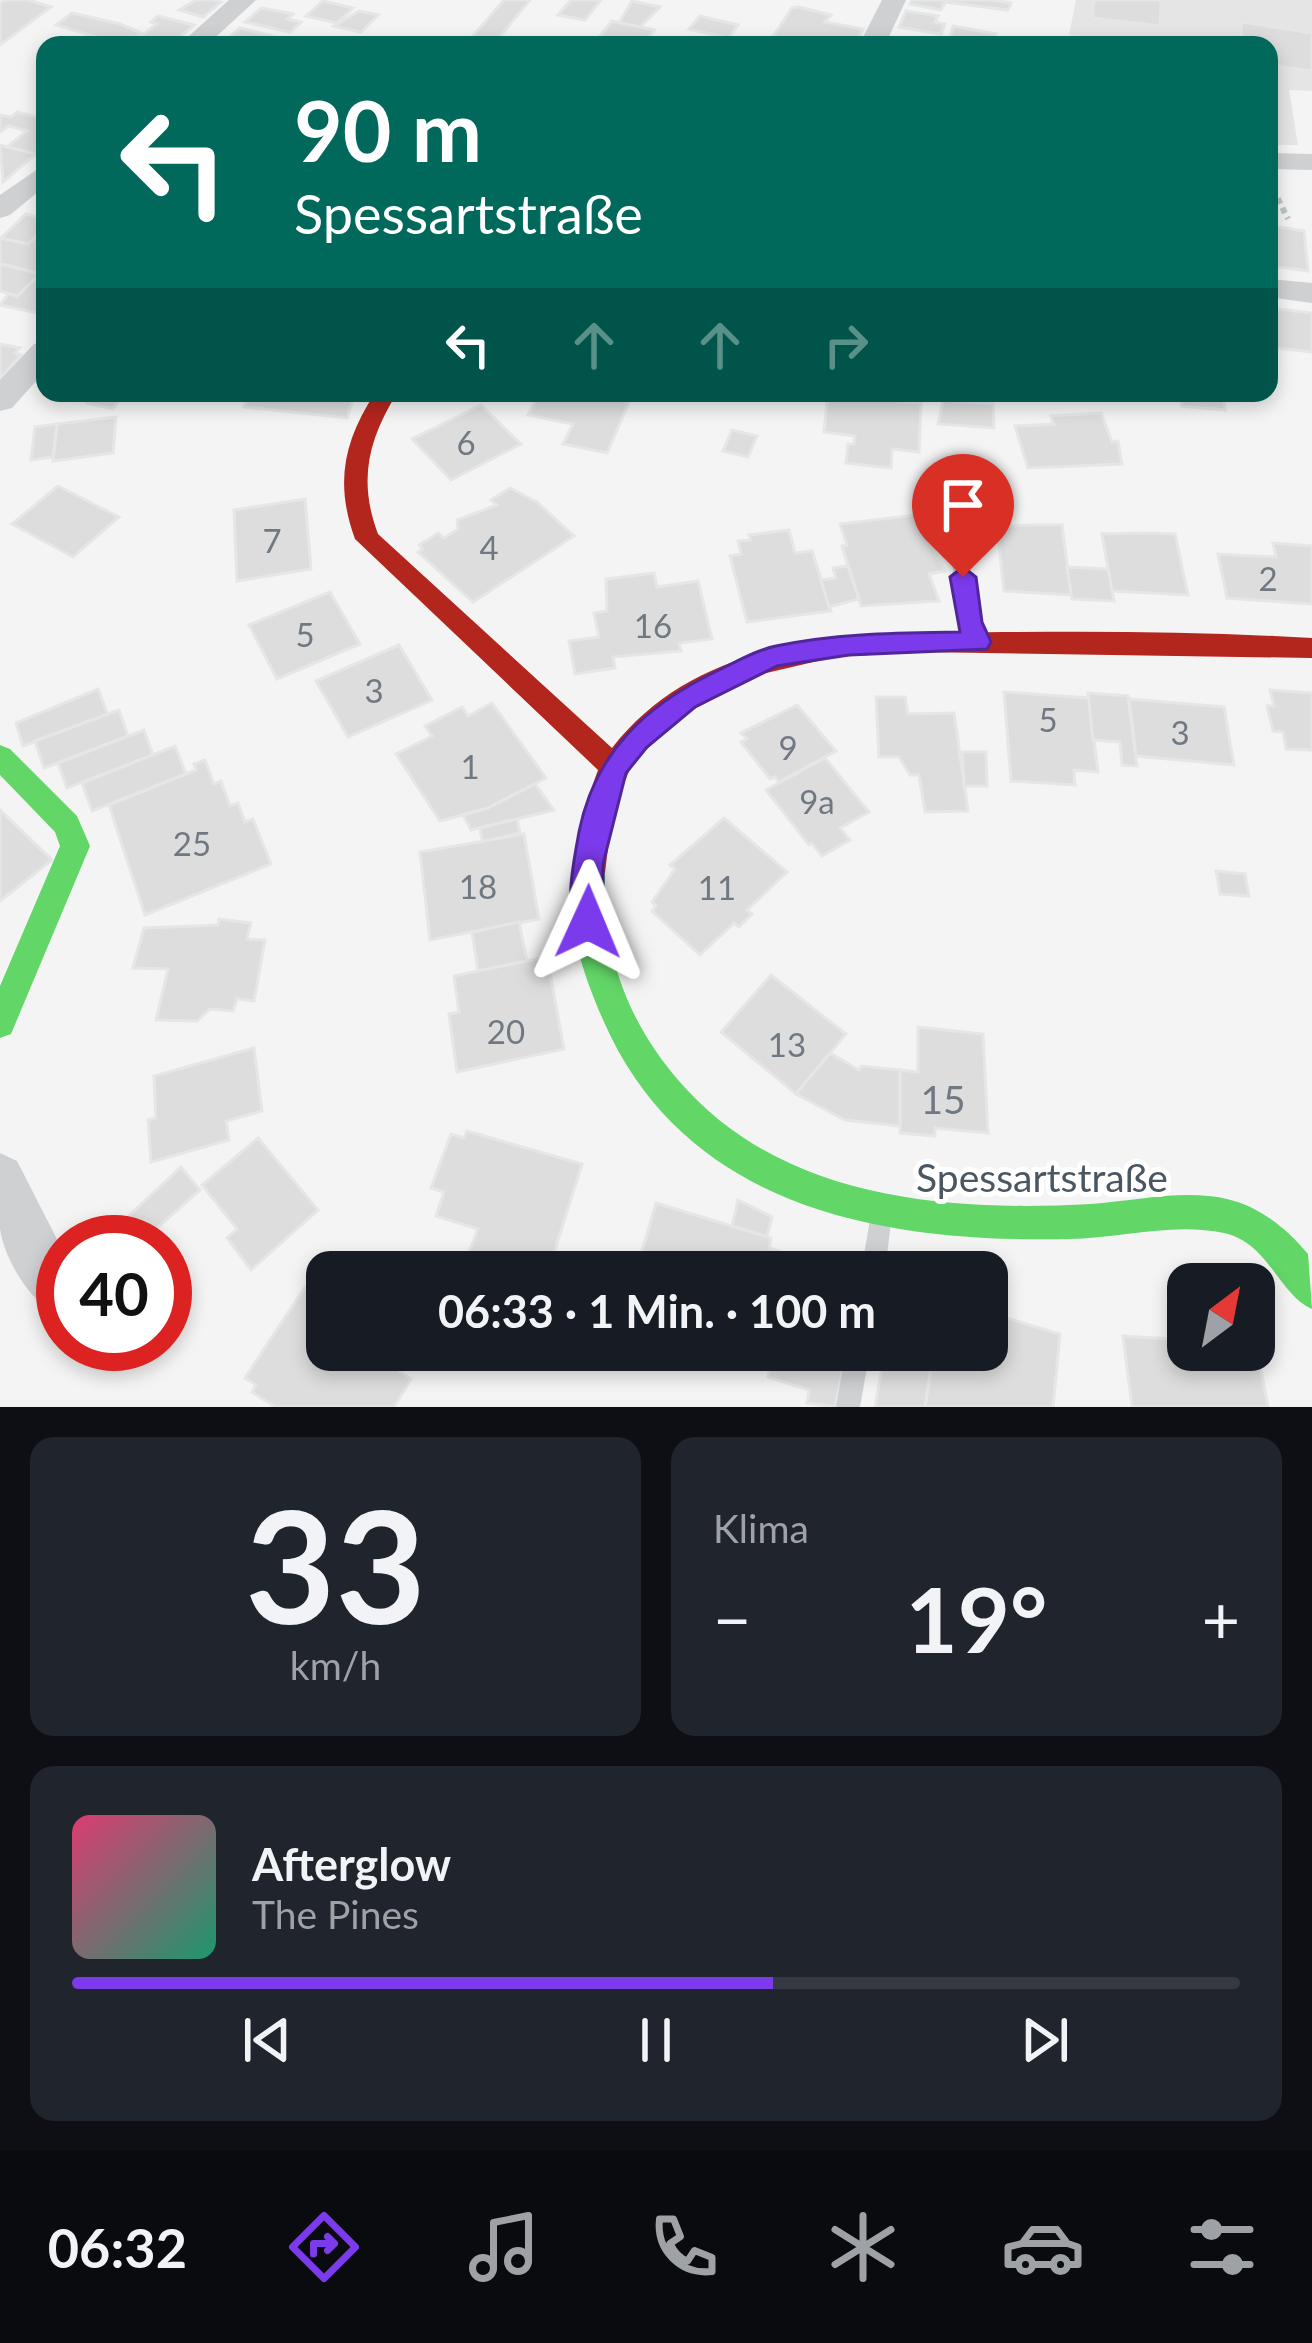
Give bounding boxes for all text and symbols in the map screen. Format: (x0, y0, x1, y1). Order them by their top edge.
text: 90 m (294, 79, 482, 180)
icon: left (96, 84, 252, 240)
text: Spessartstraße (294, 181, 643, 246)
icon: left (435, 312, 501, 378)
icon: ahead (561, 312, 627, 378)
icon: ahead (687, 312, 753, 378)
icon: right (813, 312, 879, 378)
house number: 6 (456, 422, 476, 462)
pin (912, 454, 1014, 577)
icon: arrive (930, 472, 996, 538)
house number: 7 (262, 520, 282, 560)
house number: 4 (479, 527, 499, 567)
house number: 2 (1258, 558, 1278, 598)
house number: 16 (634, 605, 672, 645)
house number: 5 (295, 614, 315, 654)
house number: 3 (364, 670, 384, 710)
house number: 5 (1038, 699, 1058, 739)
house number: 3 (1170, 712, 1190, 752)
house number: 9 (778, 727, 798, 767)
house number: 1 (460, 746, 480, 786)
house number: 9a (799, 781, 835, 821)
house number: 25 (173, 823, 211, 863)
position arrow (525, 859, 651, 985)
house number: 18 (459, 866, 497, 906)
house number: 11 (698, 867, 736, 907)
house number: 20 (487, 1011, 525, 1051)
house number: 13 (768, 1024, 806, 1064)
house number: 15 (920, 1076, 966, 1122)
street label: Spessartstraße (916, 1154, 1168, 1200)
speed limit sign: 40 (36, 1215, 192, 1371)
north arrow (1167, 1263, 1275, 1371)
map controls (1167, 1263, 1275, 1371)
text: 06:33 · 1 Min. · 100 m (438, 1284, 876, 1338)
text: 33 (245, 1470, 426, 1657)
text: Klima (713, 1505, 809, 1551)
text: 19° (906, 1564, 1047, 1672)
text: − (713, 1579, 751, 1658)
text: + (1202, 1579, 1240, 1658)
text: km/h (290, 1642, 381, 1688)
text: Afterglow (252, 1837, 451, 1891)
text: The Pines (252, 1891, 419, 1937)
icon: previous (234, 2007, 300, 2073)
icon: pause (623, 2007, 689, 2073)
icon: next (1012, 2007, 1078, 2073)
icon: directions (282, 2205, 366, 2289)
icon: music (462, 2205, 546, 2289)
icon: phone (642, 2205, 726, 2289)
icon: climate (821, 2205, 905, 2289)
icon: car (1001, 2205, 1085, 2289)
icon: filters (1180, 2205, 1264, 2289)
text: 06:32 (48, 2215, 187, 2280)

